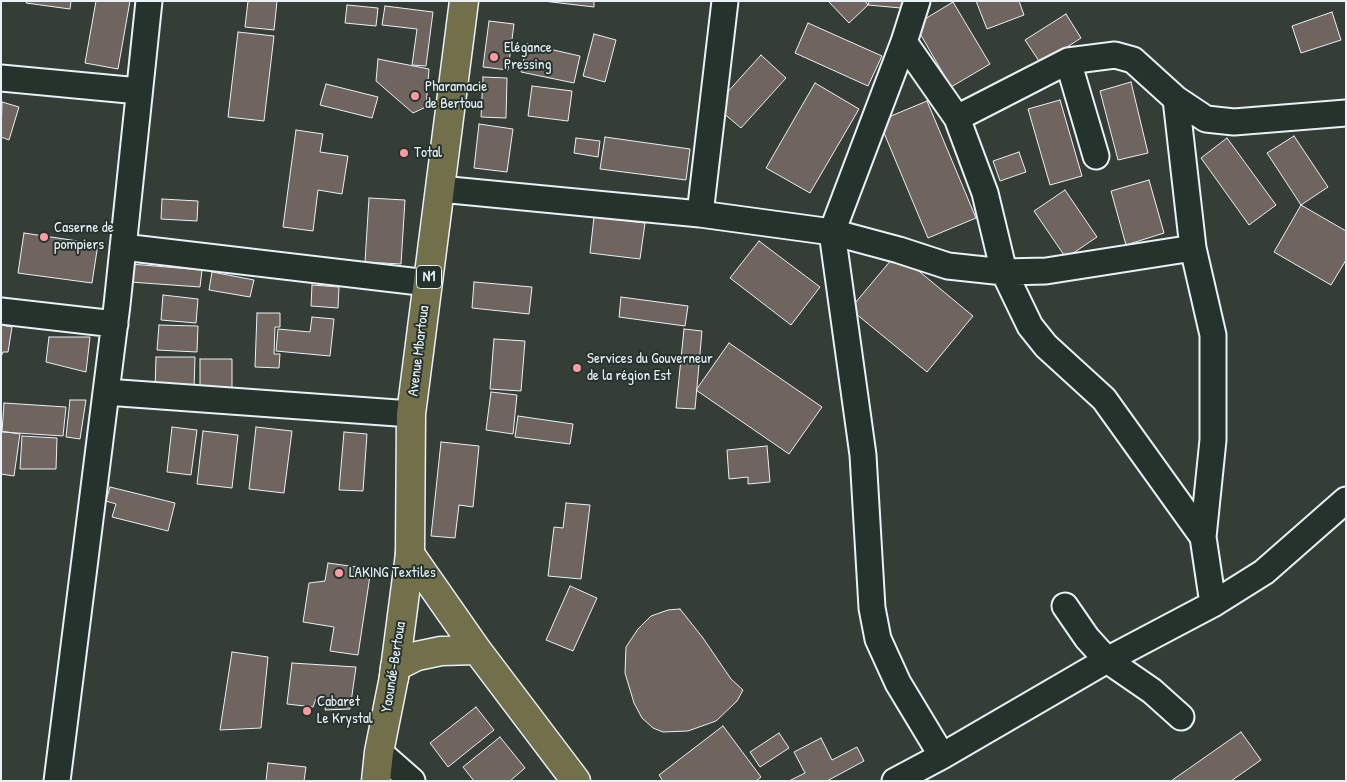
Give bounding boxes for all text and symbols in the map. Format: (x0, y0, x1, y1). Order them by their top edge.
place label: Elégance Pressing (504, 39, 552, 74)
marker: Elégance Pressing (488, 51, 500, 63)
place label: Pharamacie de Bertoua (425, 78, 487, 113)
marker: Pharamacie de Bertoua (409, 90, 421, 102)
place label: Total (414, 144, 442, 162)
marker: Total (398, 147, 410, 159)
place label: Caserne de pompiers (54, 219, 114, 254)
marker: Caserne de pompiers (38, 231, 50, 243)
road number: N1 (416, 266, 442, 288)
street label: Avenue Mbartoua (405, 305, 433, 397)
place label: Services du Gouverneur de la région Est (587, 350, 713, 385)
marker: Services du Gouverneur de la région Est (571, 362, 583, 374)
place label: LAKING Textiles (349, 564, 436, 582)
marker: LAKING Textiles (333, 567, 345, 579)
street label: Yaoundé-Bertoua (378, 620, 410, 714)
place label: Cabaret Le Krystal (317, 693, 373, 728)
marker: Cabaret Le Krystal (301, 705, 313, 717)

